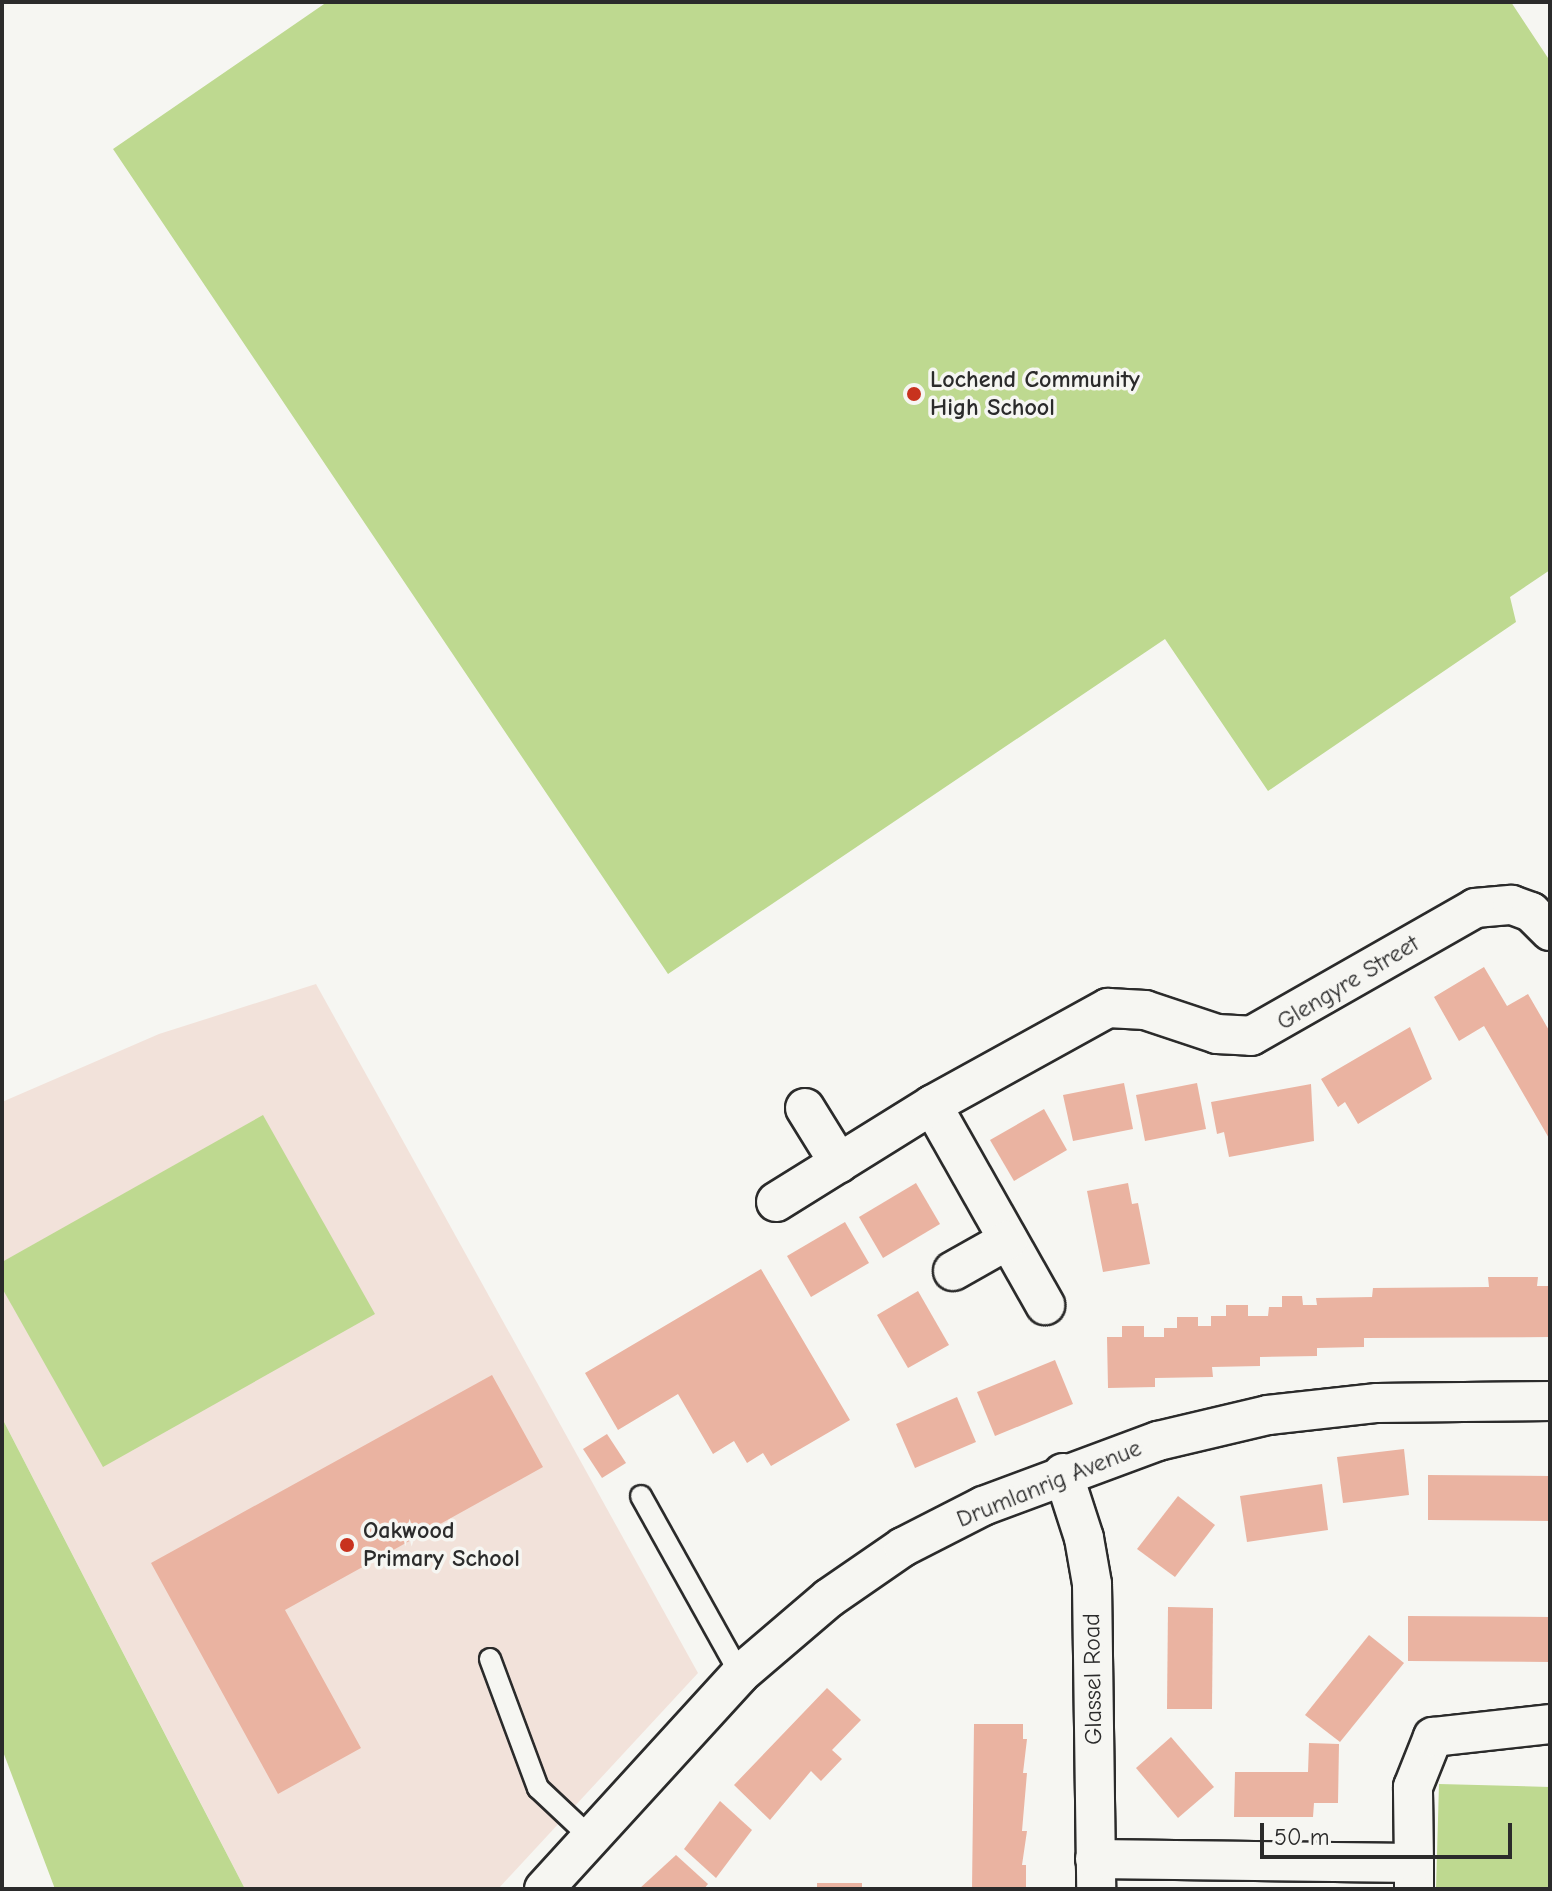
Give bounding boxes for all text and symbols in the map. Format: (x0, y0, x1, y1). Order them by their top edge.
place label: Lochend Community High School (930, 366, 1140, 422)
marker: Lochend Community High School (905, 385, 923, 403)
street label: Glengyre Street (1272, 929, 1424, 1037)
street label: Drumlanrig Avenue (953, 1434, 1145, 1534)
place label: Oakwood Primary School (363, 1517, 520, 1573)
marker: Oakwood Primary School (338, 1536, 356, 1554)
street label: Glassel Road (1077, 1613, 1109, 1745)
scale bar (1264, 1807, 1516, 1857)
text: 50 m (1274, 1823, 1330, 1851)

